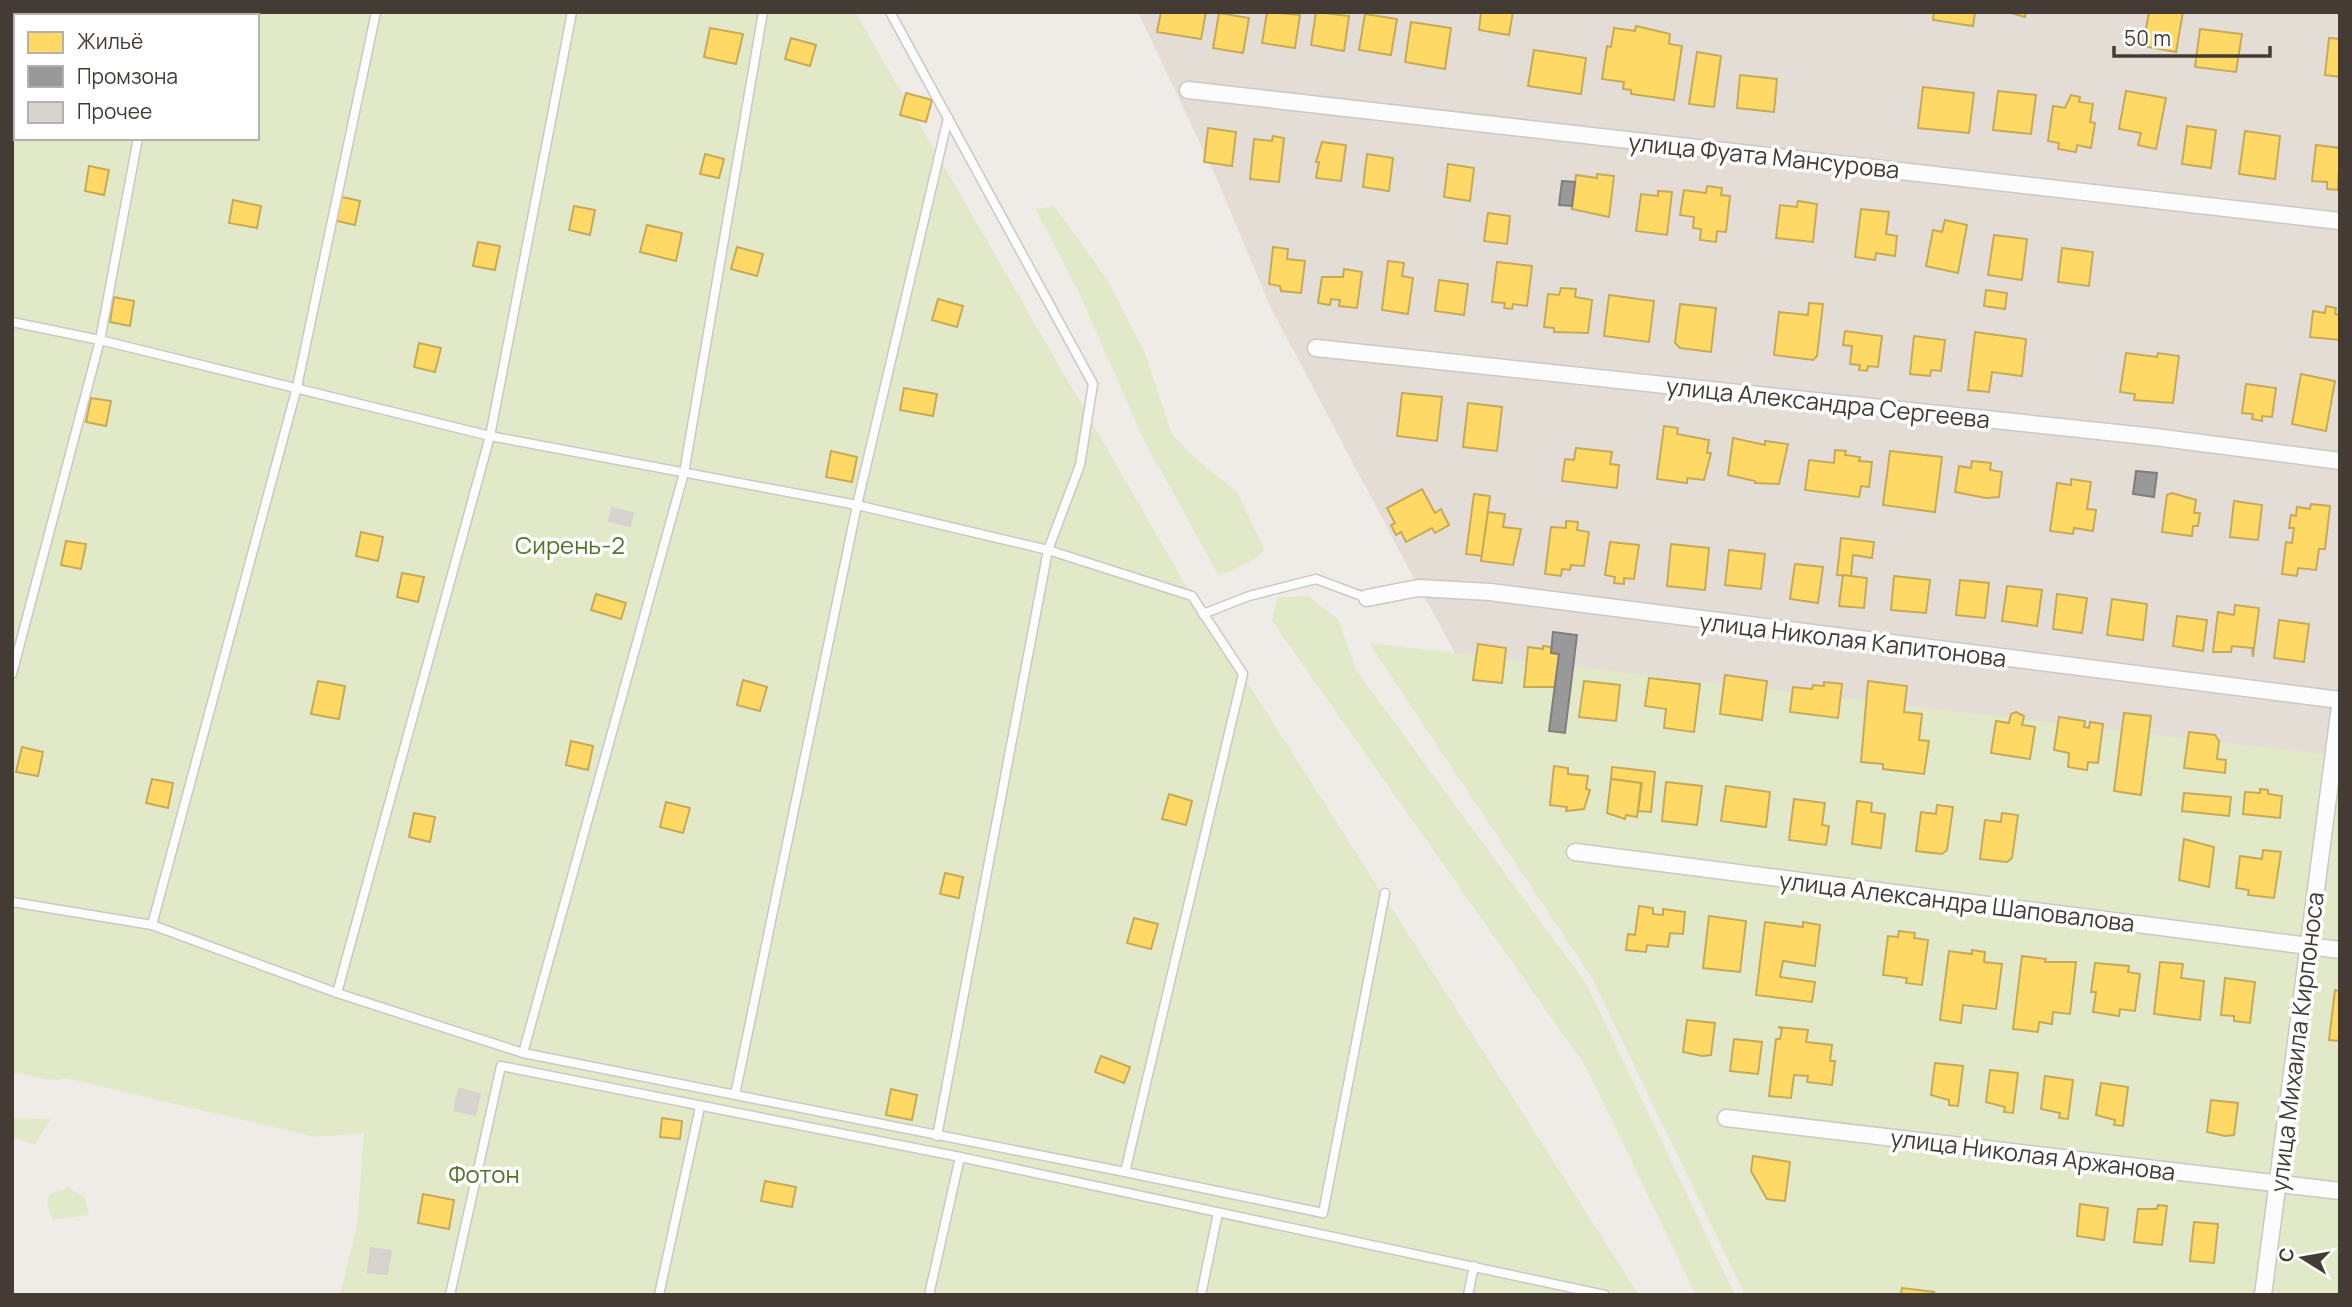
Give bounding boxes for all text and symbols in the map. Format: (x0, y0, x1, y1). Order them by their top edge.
legend (14, 14, 259, 140)
scale bar (2114, 14, 2270, 58)
text: 50 m (2124, 24, 2171, 52)
text: Жильё (77, 27, 143, 55)
text: Промзона (77, 62, 178, 90)
text: Прочее (77, 97, 152, 125)
street label: улица Фуата Мансурова (1627, 124, 1901, 186)
street label: улица Александра Сергеева (1664, 369, 1992, 435)
park label: Сирень-2 (515, 528, 625, 561)
street label: улица Николая Капитонова (1697, 604, 2009, 674)
street label: улица Александра Шаповалова (1777, 863, 2137, 939)
street label: улица Михаила Кирпоноса (2261, 890, 2331, 1194)
street label: улица Николая Аржанова (1889, 1120, 2177, 1188)
park label: Фотон (448, 1157, 520, 1190)
north arrow (2268, 1223, 2338, 1293)
text: С (2272, 1245, 2300, 1264)

